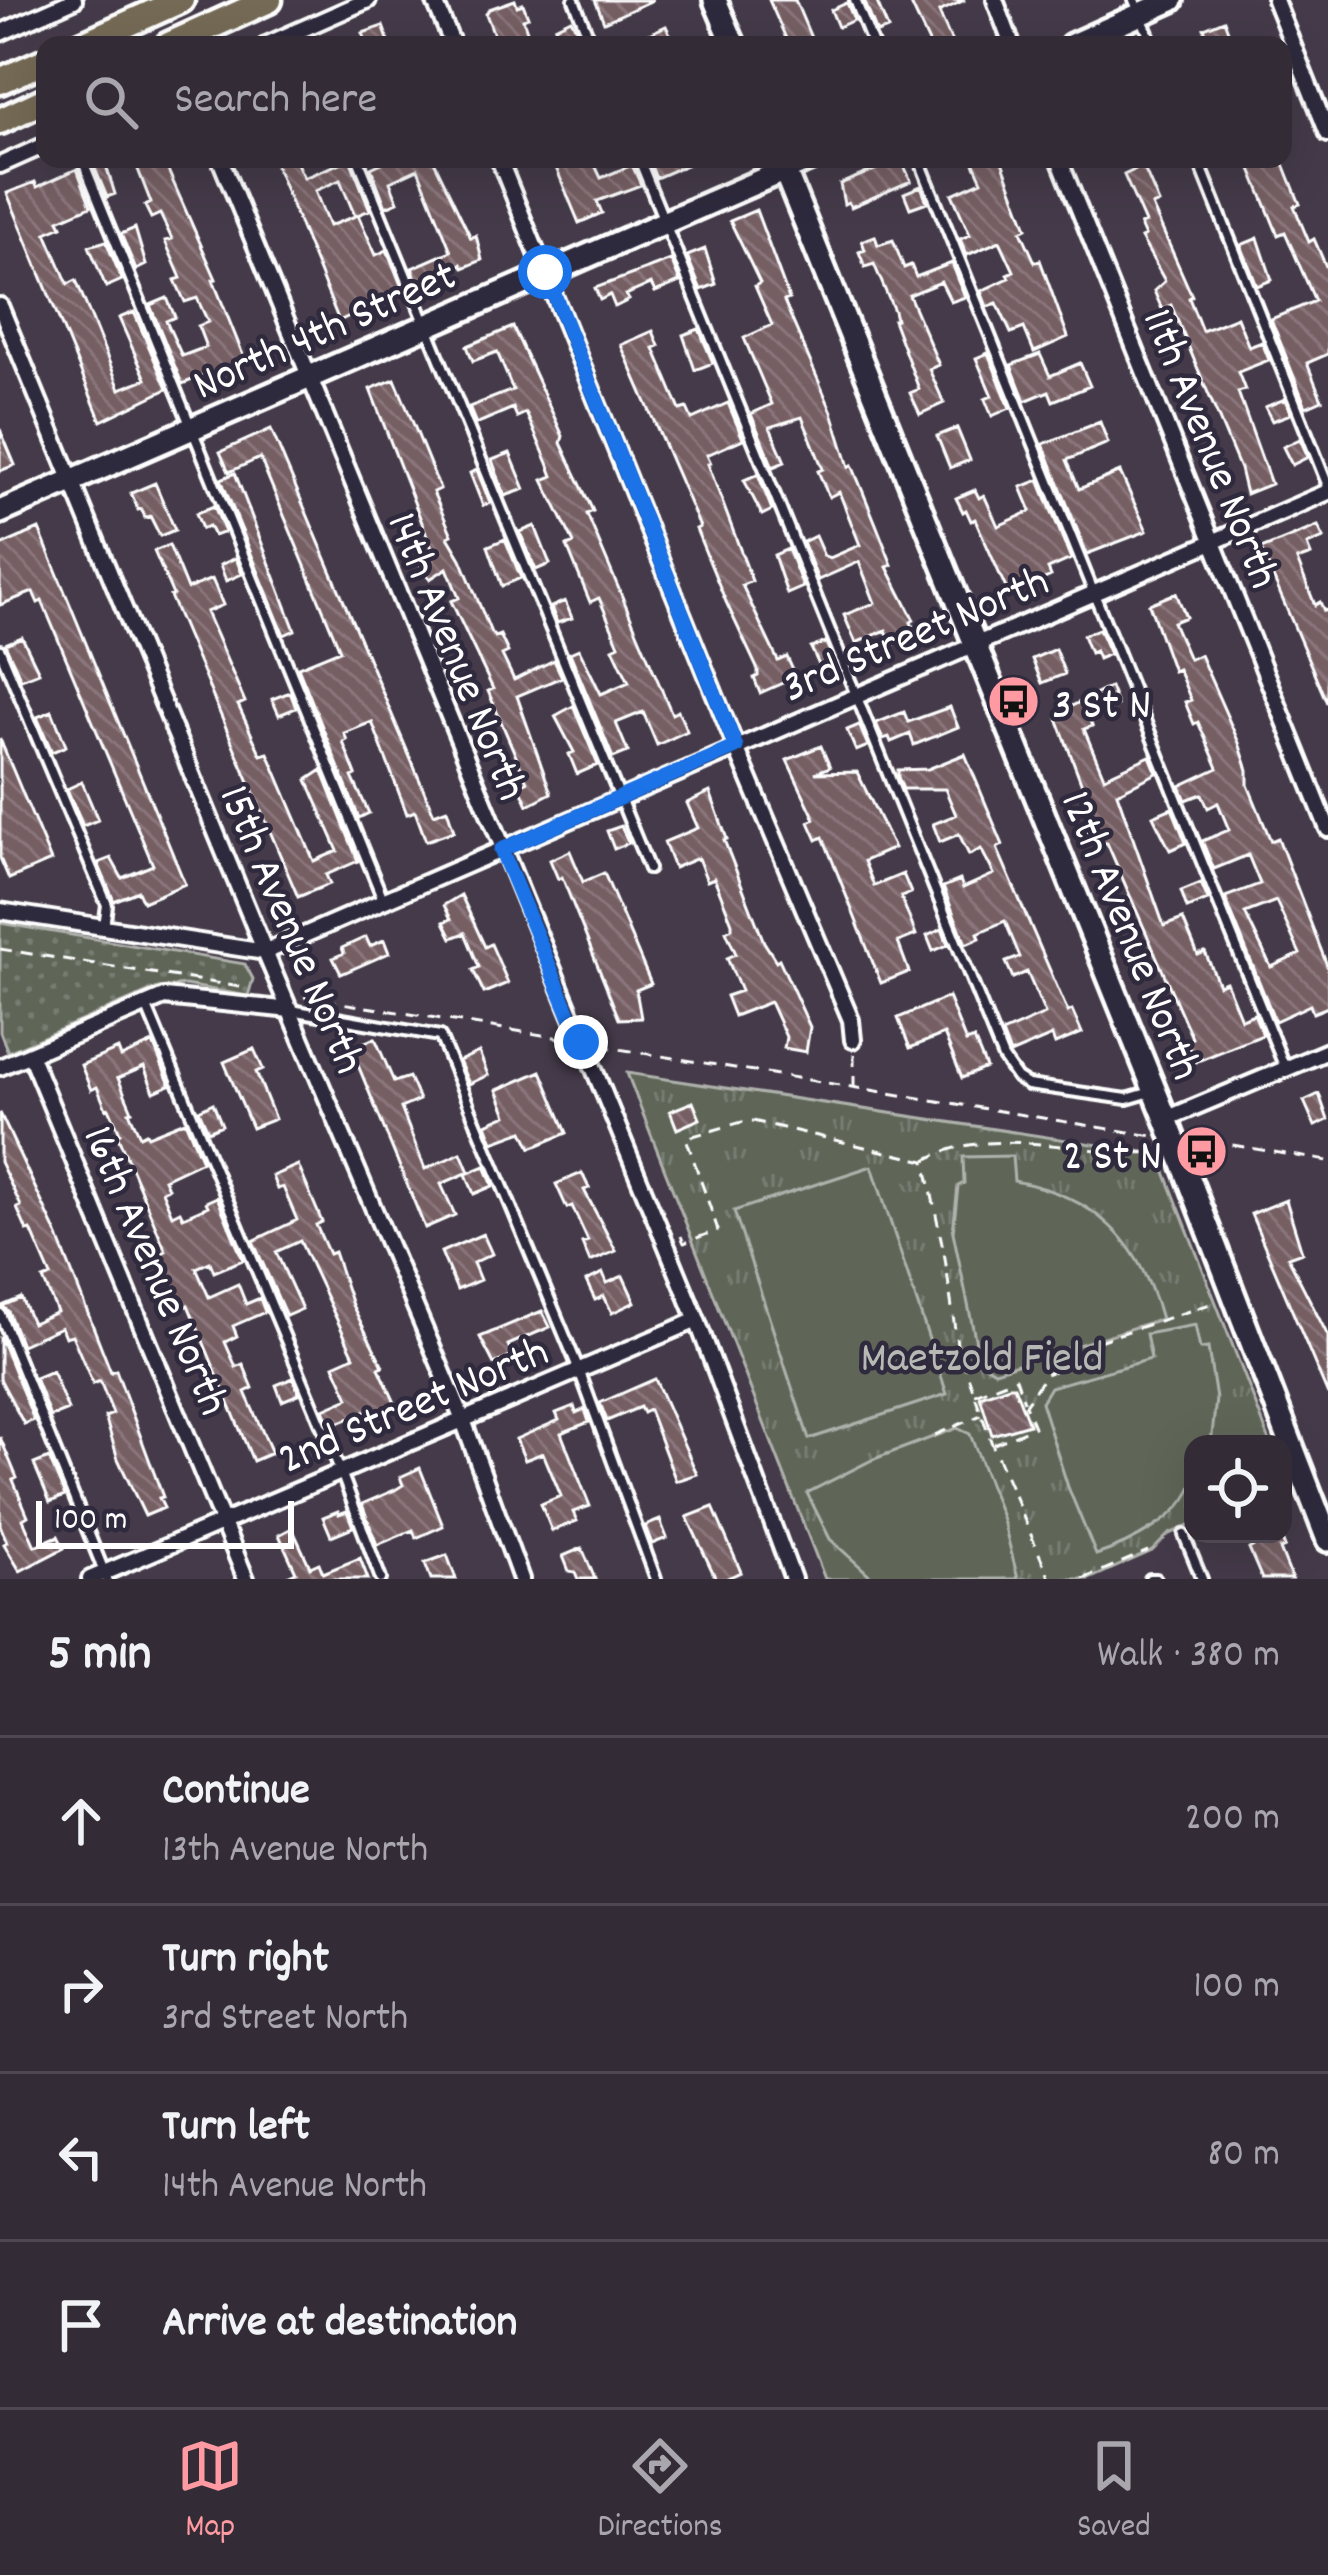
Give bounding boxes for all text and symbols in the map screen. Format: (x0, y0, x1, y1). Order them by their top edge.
search box (36, 36, 1292, 168)
icon: search (78, 69, 144, 135)
text: Search here (174, 70, 377, 134)
route start (518, 245, 572, 299)
street label: North 4th Street (184, 247, 468, 420)
street label: 11th Avenue North (1122, 300, 1293, 599)
street label: 14th Avenue North (367, 504, 540, 811)
street label: 3rd Street North (774, 553, 1060, 722)
bus stop icon: 3 St N (985, 673, 1041, 729)
place label: 3 St N (1052, 676, 1151, 740)
street label: 15th Avenue North (199, 777, 378, 1085)
street label: 12th Avenue North (1040, 782, 1215, 1091)
route end (554, 1015, 608, 1069)
street label: 16th Avenue North (63, 1117, 242, 1426)
bus stop icon: 2 St N (1173, 1124, 1229, 1180)
place label: 2 St N (1063, 1127, 1162, 1191)
street label: 2nd Street North (270, 1323, 560, 1494)
park label: Maetzold Field (860, 1329, 1104, 1393)
map controls (1184, 1435, 1292, 1543)
button: locate (1184, 1435, 1292, 1543)
scale bar (36, 1495, 294, 1548)
text: 100 m (54, 1498, 127, 1545)
text: 5 min (48, 1621, 151, 1693)
text: Walk · 380 m (1097, 1630, 1280, 1685)
text: Continue (162, 1761, 310, 1825)
icon: ahead (48, 1788, 114, 1854)
text: 200 m (1185, 1793, 1280, 1848)
text: 13th Avenue North (162, 1825, 428, 1880)
text: Turn right (162, 1929, 329, 1993)
icon: right (48, 1956, 114, 2022)
text: 100 m (1193, 1961, 1280, 2016)
text: 3rd Street North (162, 1993, 408, 2048)
text: Turn left (162, 2097, 310, 2161)
icon: left (48, 2124, 114, 2190)
text: 80 m (1207, 2129, 1280, 2184)
text: 14th Avenue North (162, 2161, 427, 2216)
icon: arrive (48, 2292, 114, 2358)
text: Arrive at destination (162, 2293, 517, 2357)
tab: Map (177, 2433, 243, 2552)
tab: Directions (598, 2433, 723, 2552)
tab: Saved (1077, 2433, 1151, 2552)

